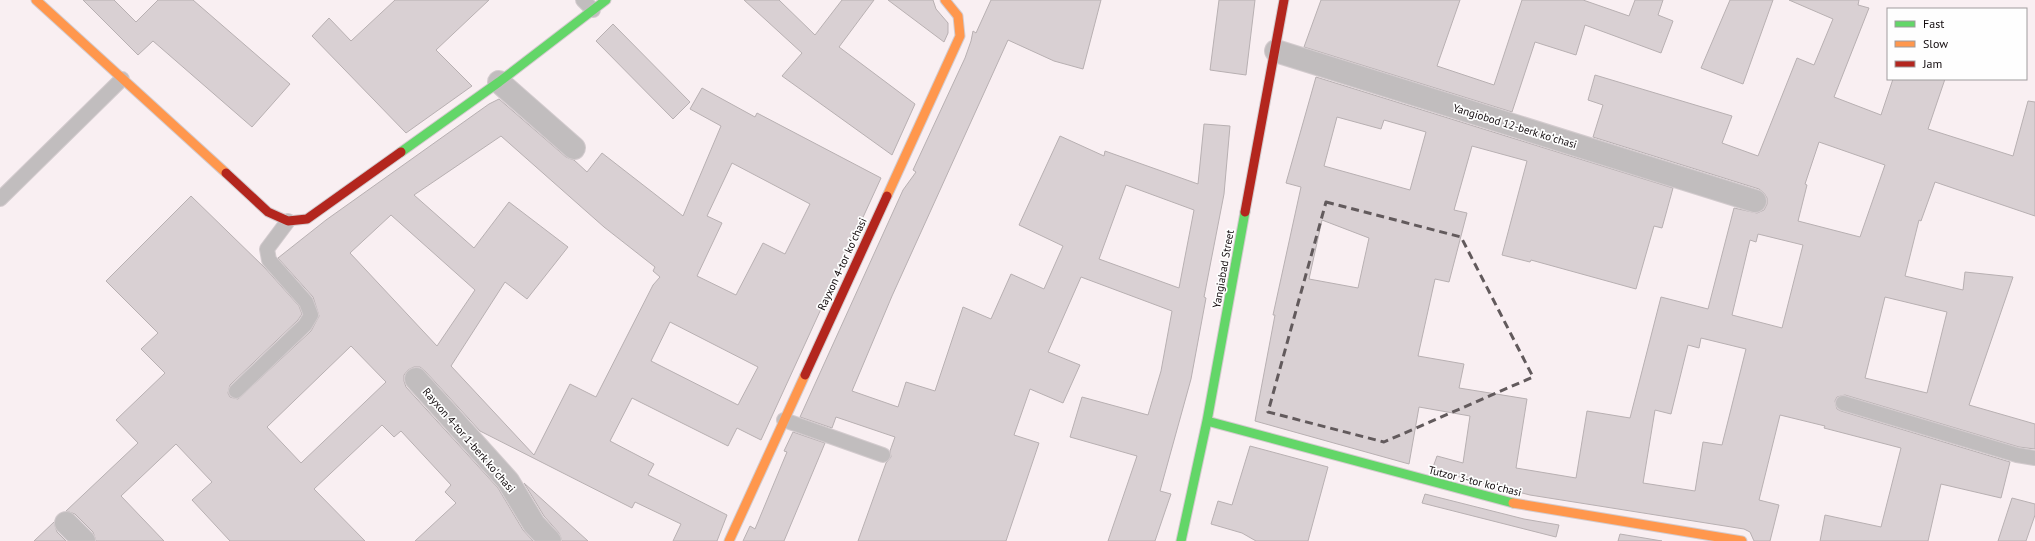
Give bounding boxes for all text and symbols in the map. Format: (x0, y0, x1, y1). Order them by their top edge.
legend (1887, 8, 2027, 80)
text: Fast (1923, 16, 1944, 31)
text: Slow (1923, 36, 1948, 51)
text: Jam (1922, 56, 1942, 71)
street label: Yangiobod 12-berk koʻchasi (1451, 100, 1579, 152)
street label: Rayxon 4-tor koʻchasi (814, 215, 870, 313)
street label: Yangiabad Street (1209, 228, 1237, 309)
street label: Rayxon 4-tor 1-berk koʻchasi (420, 385, 518, 495)
street label: Tutzor 3-tor koʻchasi (1427, 463, 1523, 499)

